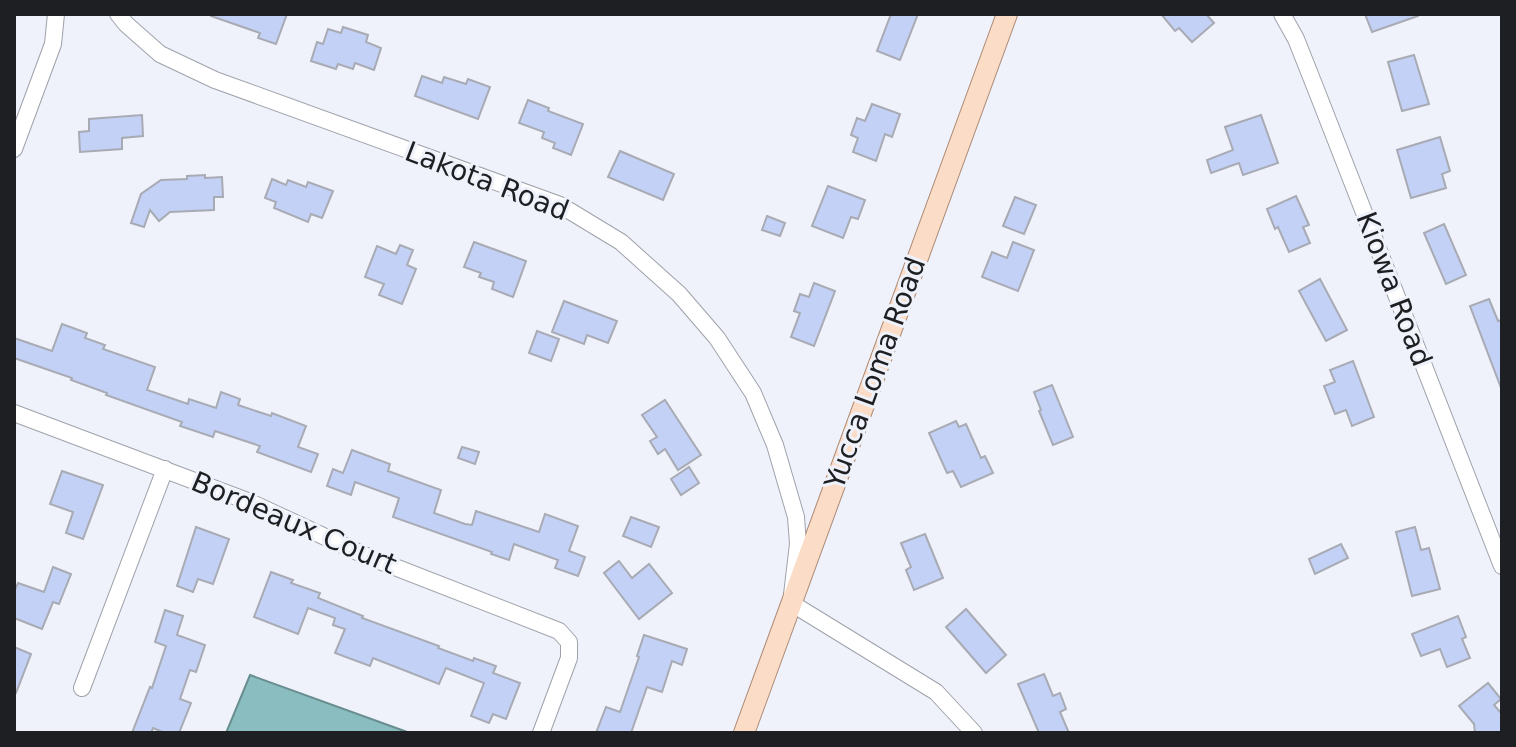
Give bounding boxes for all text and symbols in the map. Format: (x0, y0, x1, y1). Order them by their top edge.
street label: Lakota Road (401, 135, 573, 227)
street label: Kiowa Road (1349, 207, 1439, 371)
street label: Yucca Loma Road (817, 253, 932, 494)
street label: Bordeaux Court (186, 465, 402, 581)

